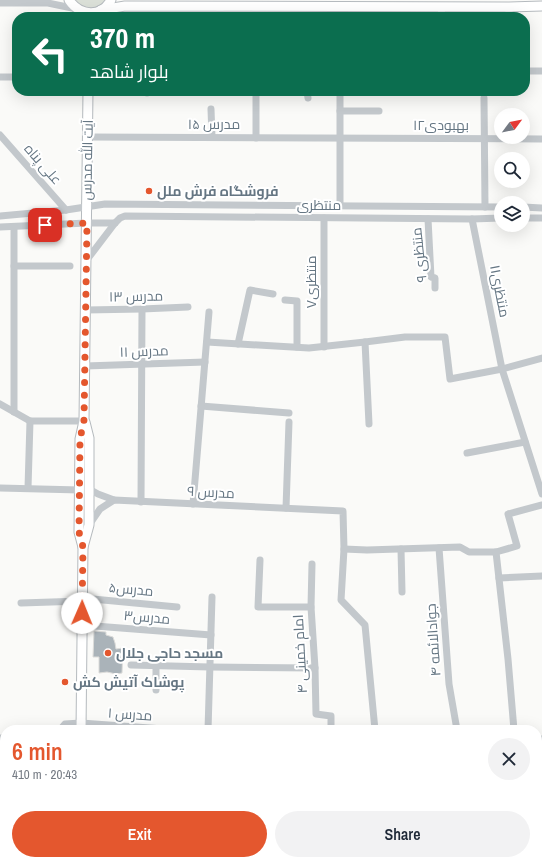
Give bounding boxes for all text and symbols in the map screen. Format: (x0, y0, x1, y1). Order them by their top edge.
text: 370 m (90, 19, 155, 57)
icon: left (24, 28, 76, 80)
text: بلوار شاهد (90, 59, 169, 84)
north arrow (494, 108, 530, 144)
map controls (494, 108, 530, 232)
street label: مدرس ۱۵ (188, 115, 240, 133)
street label: بهبودی۱۲ (413, 116, 469, 134)
street label: آیت الله مدرس (77, 119, 97, 201)
street label: علی پناه (20, 140, 66, 189)
button: search (494, 152, 530, 188)
place label: فروشگاه فرش ملل (157, 182, 279, 200)
marker: فروشگاه فرش ملل (144, 186, 154, 196)
street label: منتظری (297, 196, 341, 214)
button: layers (494, 196, 530, 232)
pin (28, 208, 62, 242)
icon: arrive (34, 214, 56, 236)
street label: منتظری ۹ (407, 227, 431, 283)
street label: منتظری۷ (302, 255, 320, 309)
street label: منتظری۱۱ (486, 263, 514, 319)
street label: مدرس ۱۳ (109, 287, 163, 305)
street label: مدرس ۱۱ (119, 341, 169, 361)
street label: مدرس ۹ (187, 482, 235, 502)
street label: مدرس۵ (108, 578, 154, 600)
position arrow (61, 592, 103, 634)
street label: جوادالائمه ۴ (421, 603, 445, 677)
street label: مدرس۳ (123, 606, 171, 628)
street label: امام خمینی ۴ (289, 614, 312, 694)
place label: مسجد حاجی جلال (116, 644, 223, 662)
marker: مسجد حاجی جلال (103, 648, 113, 658)
place label: پوشاک آتیش کش (73, 673, 184, 693)
marker: پوشاک آتیش کش (60, 677, 70, 687)
street label: مدرس ۱ (107, 703, 153, 725)
text: 6 min (12, 735, 63, 767)
button: close (488, 738, 530, 780)
text: 410 m · 20:43 (12, 766, 77, 783)
button: Exit (12, 811, 267, 857)
button: Share (275, 811, 530, 857)

